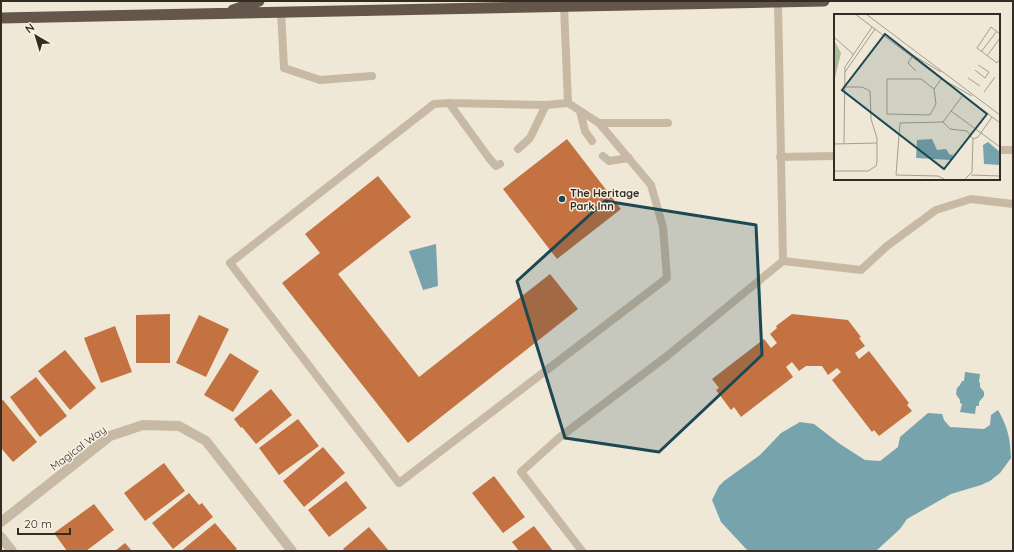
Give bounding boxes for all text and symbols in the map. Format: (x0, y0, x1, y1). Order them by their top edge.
inset map (834, 14, 1000, 180)
north arrow (16, 16, 56, 56)
text: N (22, 20, 37, 36)
place label: The Heritage Park Inn (570, 186, 640, 213)
marker: The Heritage Park Inn (557, 194, 567, 204)
street label: Magical Way (47, 422, 109, 474)
scale bar (18, 510, 70, 536)
text: 20 m (24, 516, 52, 531)

